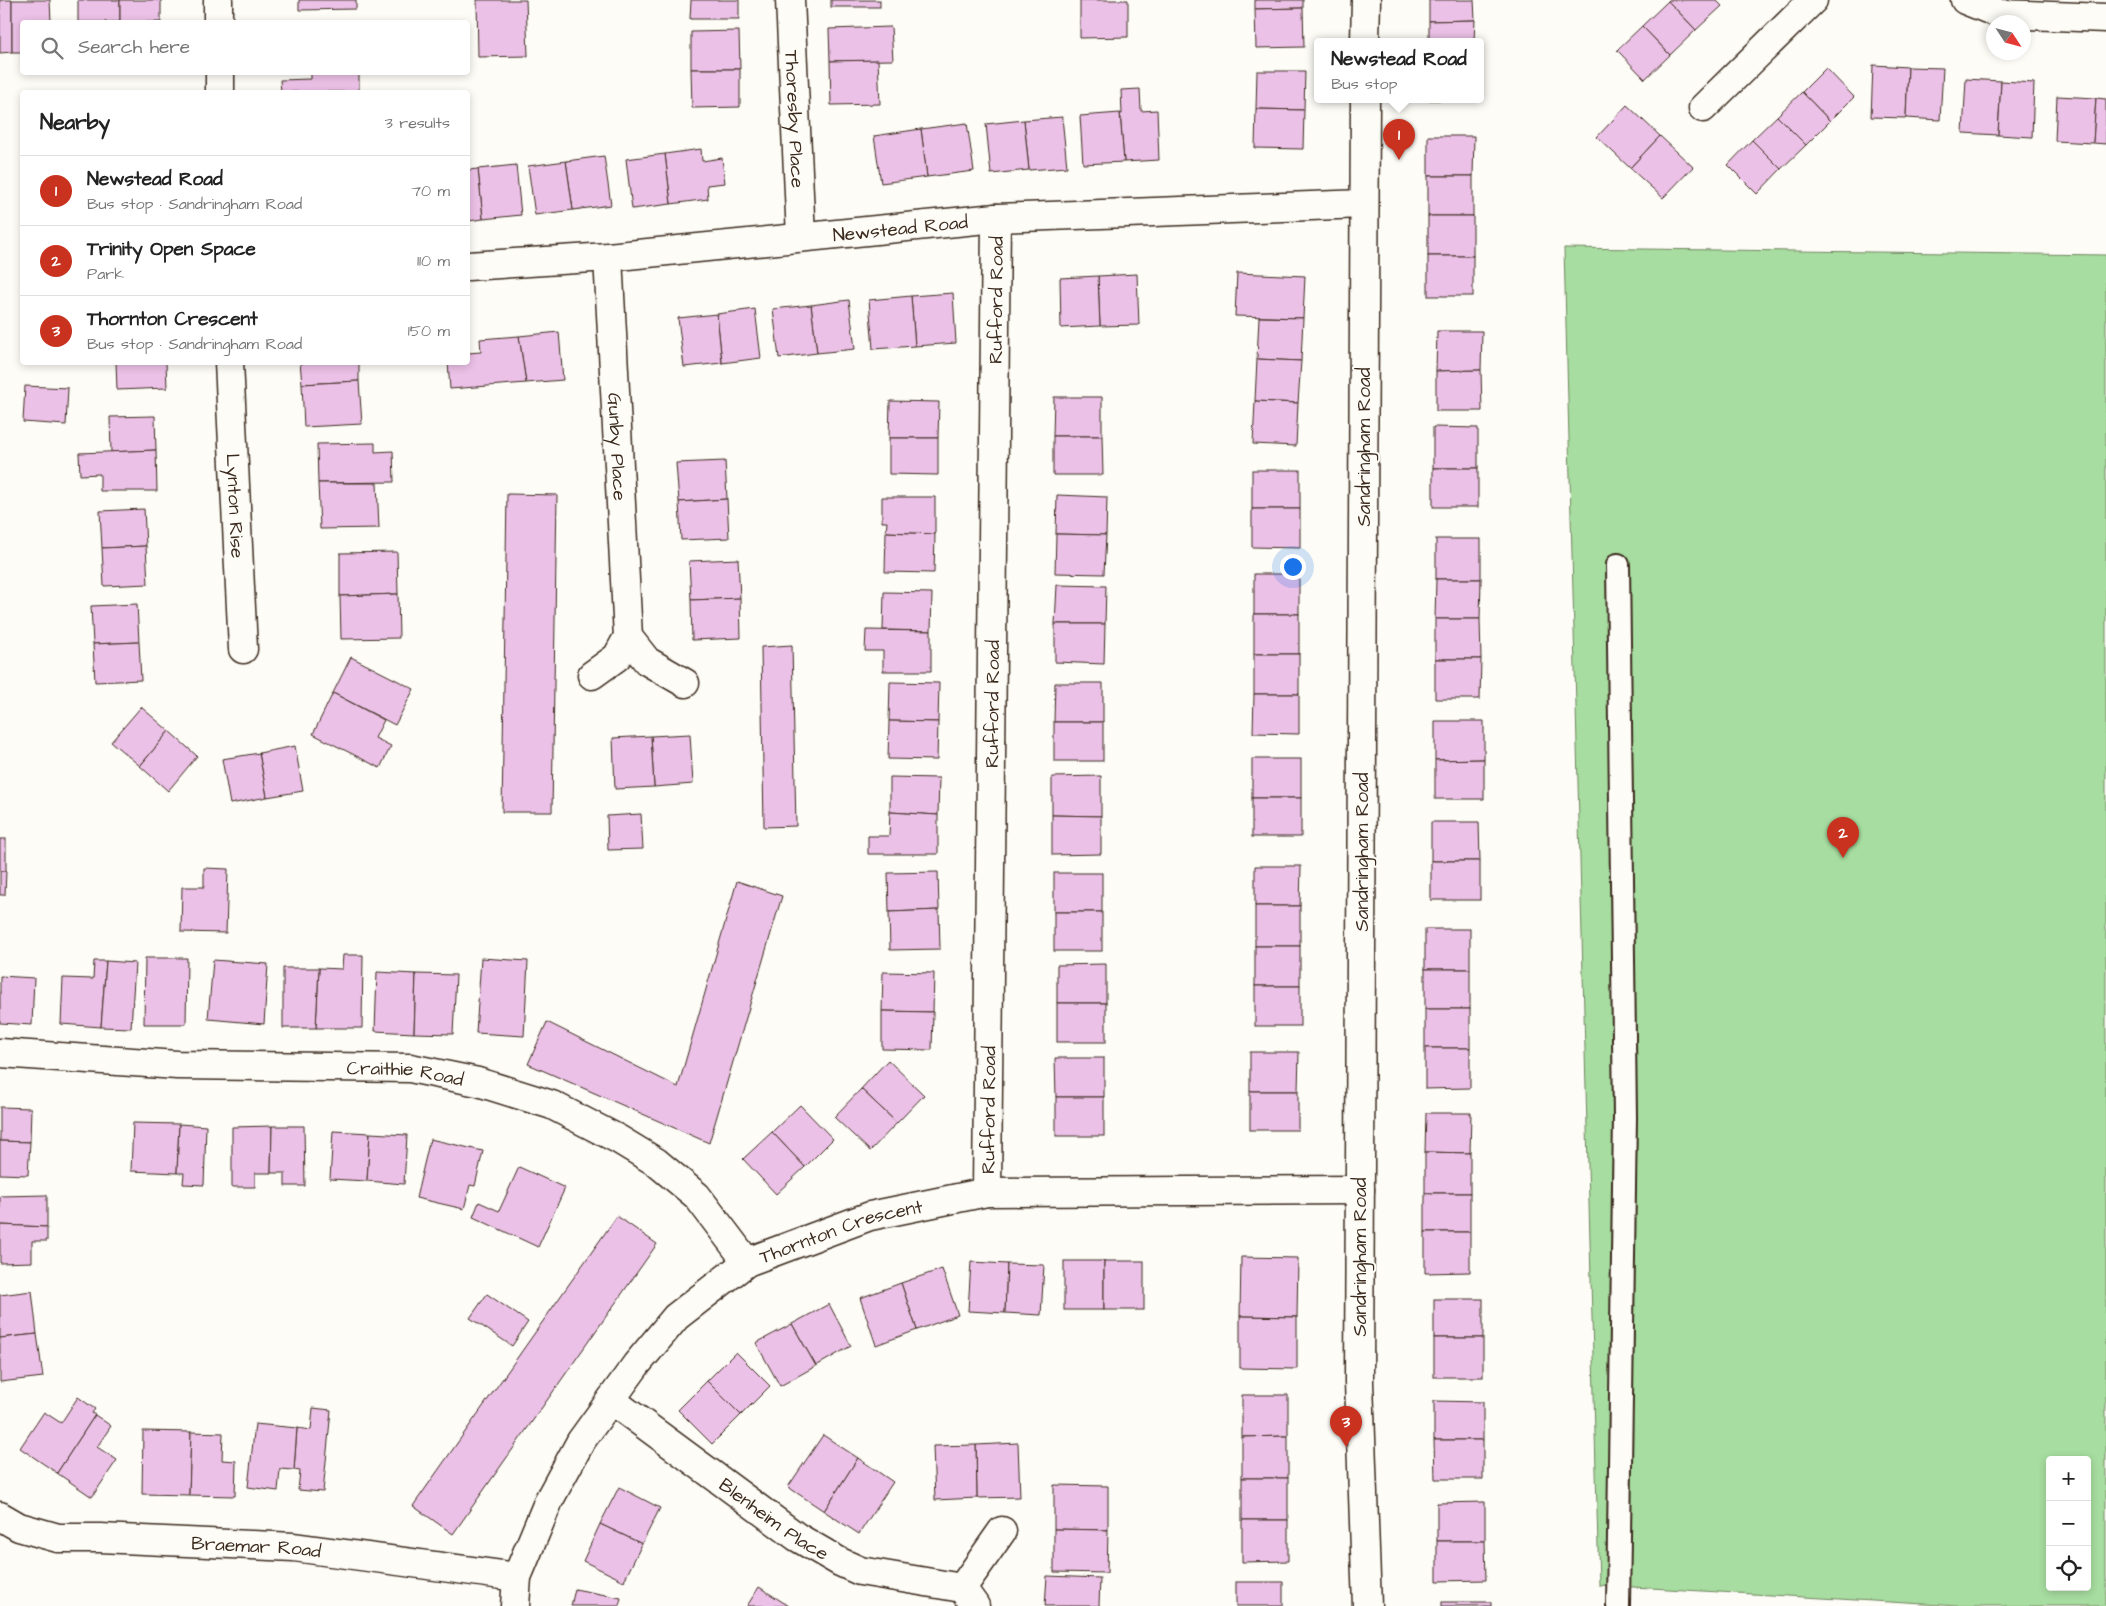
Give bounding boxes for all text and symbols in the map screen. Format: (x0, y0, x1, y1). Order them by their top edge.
north arrow (1986, 15, 2031, 60)
search box (20, 20, 470, 75)
icon: search (38, 34, 66, 62)
text: Search here (78, 34, 190, 61)
popup (1314, 38, 1484, 103)
text: Newstead Road (1331, 46, 1467, 73)
street label: Thoresby Place (777, 49, 811, 189)
text: Bus stop (1331, 73, 1397, 95)
text: Nearby (40, 108, 110, 137)
text: 3 results (385, 112, 450, 134)
pin: 1 (1383, 119, 1415, 160)
text: Newstead Road (87, 166, 223, 193)
text: 1 (55, 180, 57, 202)
text: 70 m (411, 180, 450, 202)
text: Bus stop · Sandringham Road (87, 193, 302, 215)
street label: Newstead Road (831, 209, 970, 249)
text: Trinity Open Space (87, 236, 256, 263)
street label: Rufford Road (983, 236, 1011, 364)
text: 2 (51, 250, 61, 272)
text: 110 m (417, 250, 450, 272)
text: Park (87, 263, 124, 285)
text: Thornton Crescent (87, 306, 258, 333)
text: 3 (52, 320, 60, 342)
text: 150 m (408, 320, 450, 342)
text: Bus stop · Sandringham Road (87, 333, 302, 355)
street label: Sandringham Road (1351, 367, 1379, 526)
street label: Gunby Place (600, 392, 633, 502)
street label: Lynton Rise (218, 453, 251, 559)
your location (1280, 554, 1306, 580)
street label: Rufford Road (979, 640, 1007, 768)
street label: Sandringham Road (1349, 772, 1377, 931)
pin: 2 (1827, 817, 1859, 858)
street label: Rufford Road (975, 1046, 1003, 1174)
street label: Craithie Road (346, 1055, 466, 1094)
street label: Sandringham Road (1347, 1177, 1375, 1336)
street label: Thornton Crescent (756, 1193, 926, 1271)
pin: 3 (1330, 1406, 1362, 1447)
map controls (2046, 1456, 2091, 1591)
button: + (2046, 1456, 2091, 1501)
street label: Blenheim Place (713, 1472, 833, 1568)
button: − (2046, 1501, 2091, 1546)
street label: Braemar Road (191, 1530, 323, 1566)
button: locate (2046, 1546, 2091, 1591)

